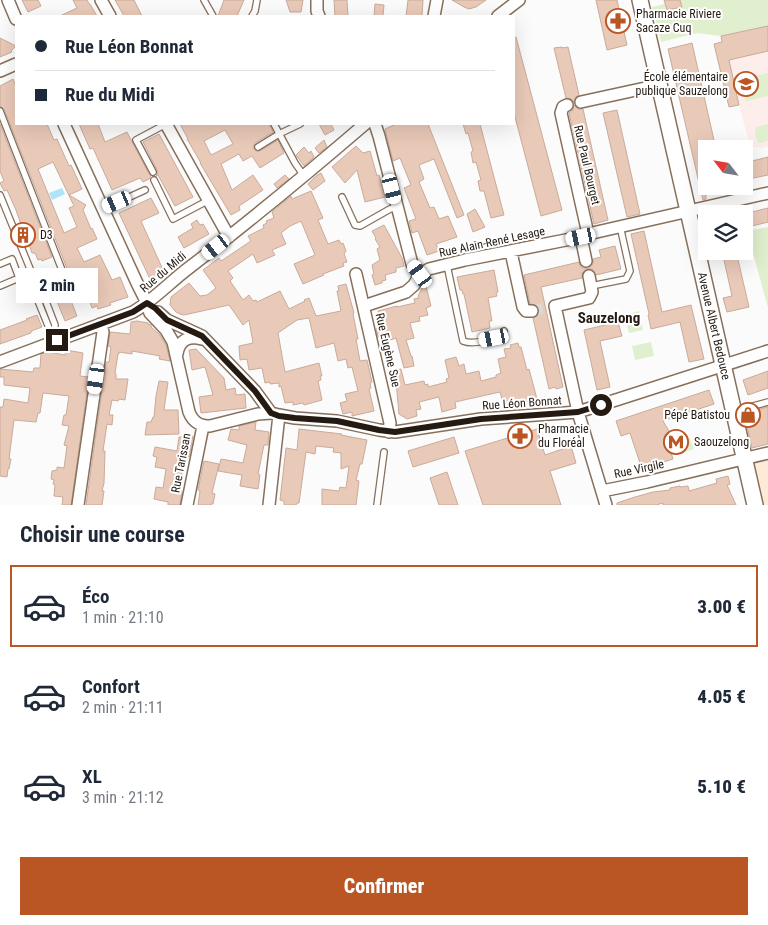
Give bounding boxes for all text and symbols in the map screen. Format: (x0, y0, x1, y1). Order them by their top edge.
place label: Pharmacie Riviere Sacaze Cuq (636, 7, 721, 35)
pharmacy icon: Pharmacie Riviere Sacaze Cuq (605, 8, 631, 34)
text: Rue Léon Bonnat (65, 35, 193, 58)
place label: École élémentaire publique Sauzelong (636, 69, 728, 98)
school or university icon: École élémentaire publique Sauzelong (733, 71, 759, 97)
text: Rue du Midi (65, 83, 155, 106)
street label: Rue Paul Bourget (571, 124, 603, 207)
north arrow (698, 140, 752, 195)
map controls (698, 140, 753, 260)
car (381, 173, 402, 205)
car (100, 189, 133, 215)
button: layers (698, 205, 753, 260)
building icon: D3 (10, 222, 36, 248)
street label: Rue Alain-René Lesage (438, 224, 547, 260)
car (564, 227, 597, 247)
place label: D3 (40, 228, 53, 242)
car (199, 232, 232, 262)
street label: Rue du Midi (137, 249, 189, 295)
car (405, 257, 434, 291)
callout: 2 min (16, 268, 98, 302)
street label: Avenue Albert Bedouce (695, 271, 733, 381)
text: 2 min (39, 276, 75, 295)
district label: Sauzelong (578, 309, 640, 327)
street label: Rue Eugène Sue (373, 312, 403, 389)
car (477, 328, 510, 348)
route end (46, 329, 68, 351)
car (86, 363, 105, 395)
street label: Rue Léon Bonnat (482, 393, 563, 413)
route start (590, 394, 612, 416)
shop icon: Pépé Batistou (735, 402, 761, 428)
place label: Pépé Batistou (664, 408, 730, 422)
place label: Pharmacie du Floréal (538, 422, 589, 450)
pharmacy icon: Pharmacie du Floréal (507, 423, 533, 449)
metro station icon: Saouzelong (663, 429, 689, 455)
street label: Rue Tarissan (168, 432, 194, 494)
place label: Saouzelong (694, 435, 749, 449)
street label: Rue Virgile (613, 457, 666, 481)
text: Choisir une course (20, 522, 185, 547)
icon: car (22, 584, 67, 629)
text: Éco (82, 585, 109, 608)
text: 3.00 € (697, 595, 746, 618)
text: 1 min · 21:10 (82, 608, 164, 627)
icon: car (22, 674, 67, 719)
text: Confort (82, 675, 140, 698)
text: 4.05 € (697, 685, 746, 708)
text: 2 min · 21:11 (82, 698, 164, 717)
icon: car (22, 764, 67, 809)
text: XL (82, 765, 102, 788)
text: 5.10 € (697, 775, 746, 798)
text: 3 min · 21:12 (82, 788, 164, 807)
button: Confirmer (20, 857, 748, 915)

